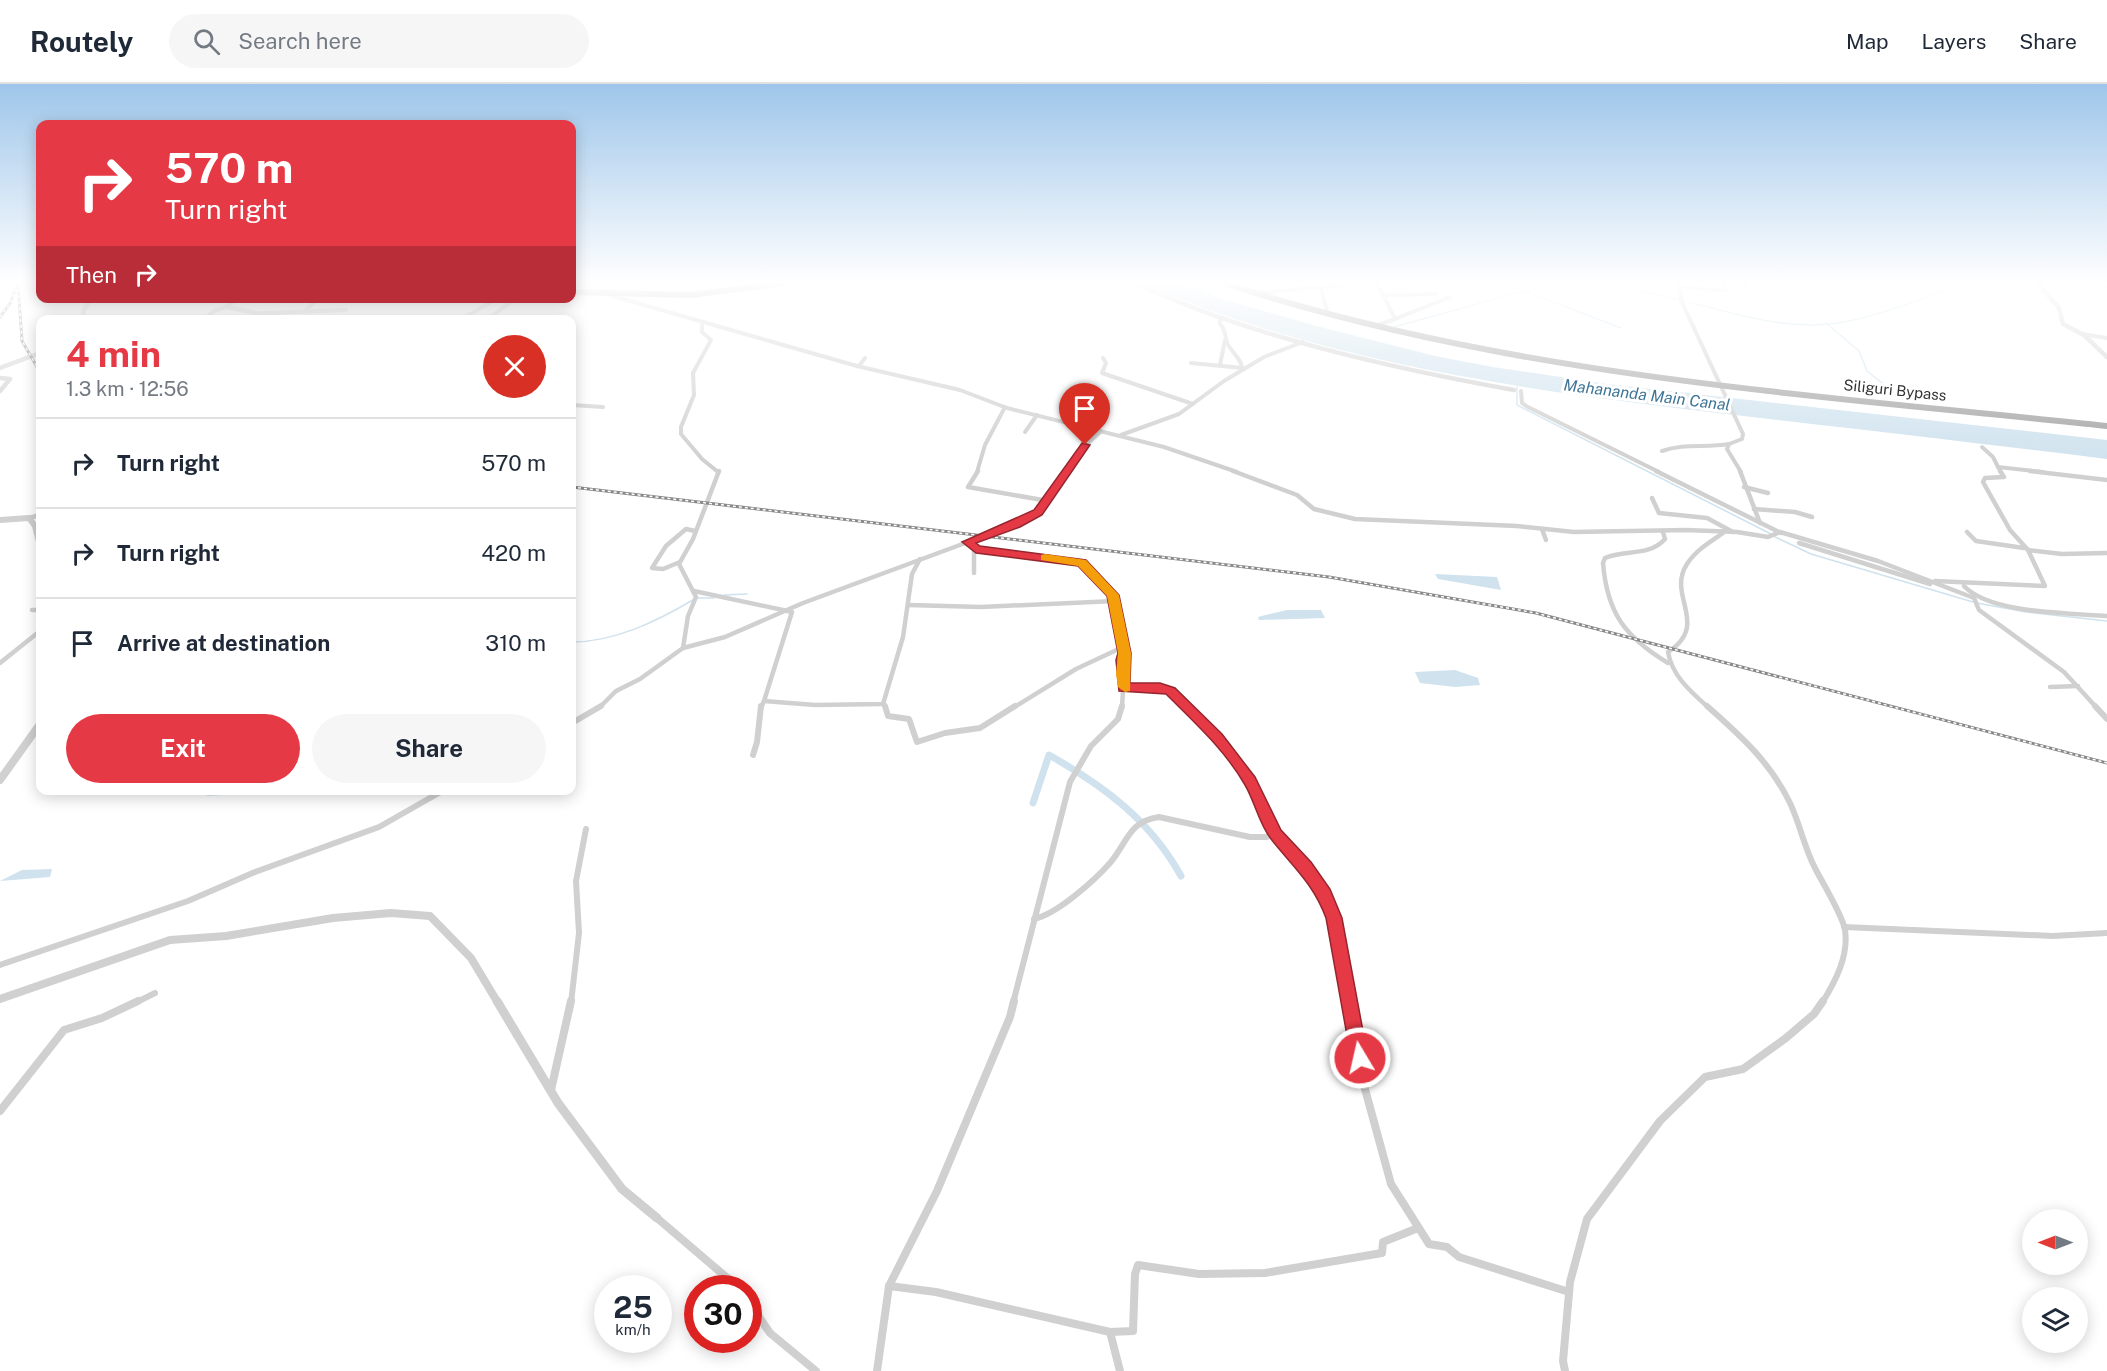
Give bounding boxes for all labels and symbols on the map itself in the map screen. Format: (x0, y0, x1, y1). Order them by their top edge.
water label: Mahananda Main Canal (1563, 375, 1731, 415)
street label: Siliguri Bypass (1843, 376, 1947, 404)
pin (1059, 383, 1110, 445)
position arrow (1328, 1026, 1392, 1090)
north arrow (2022, 1209, 2088, 1275)
speed limit sign: 30 (684, 1275, 762, 1353)

